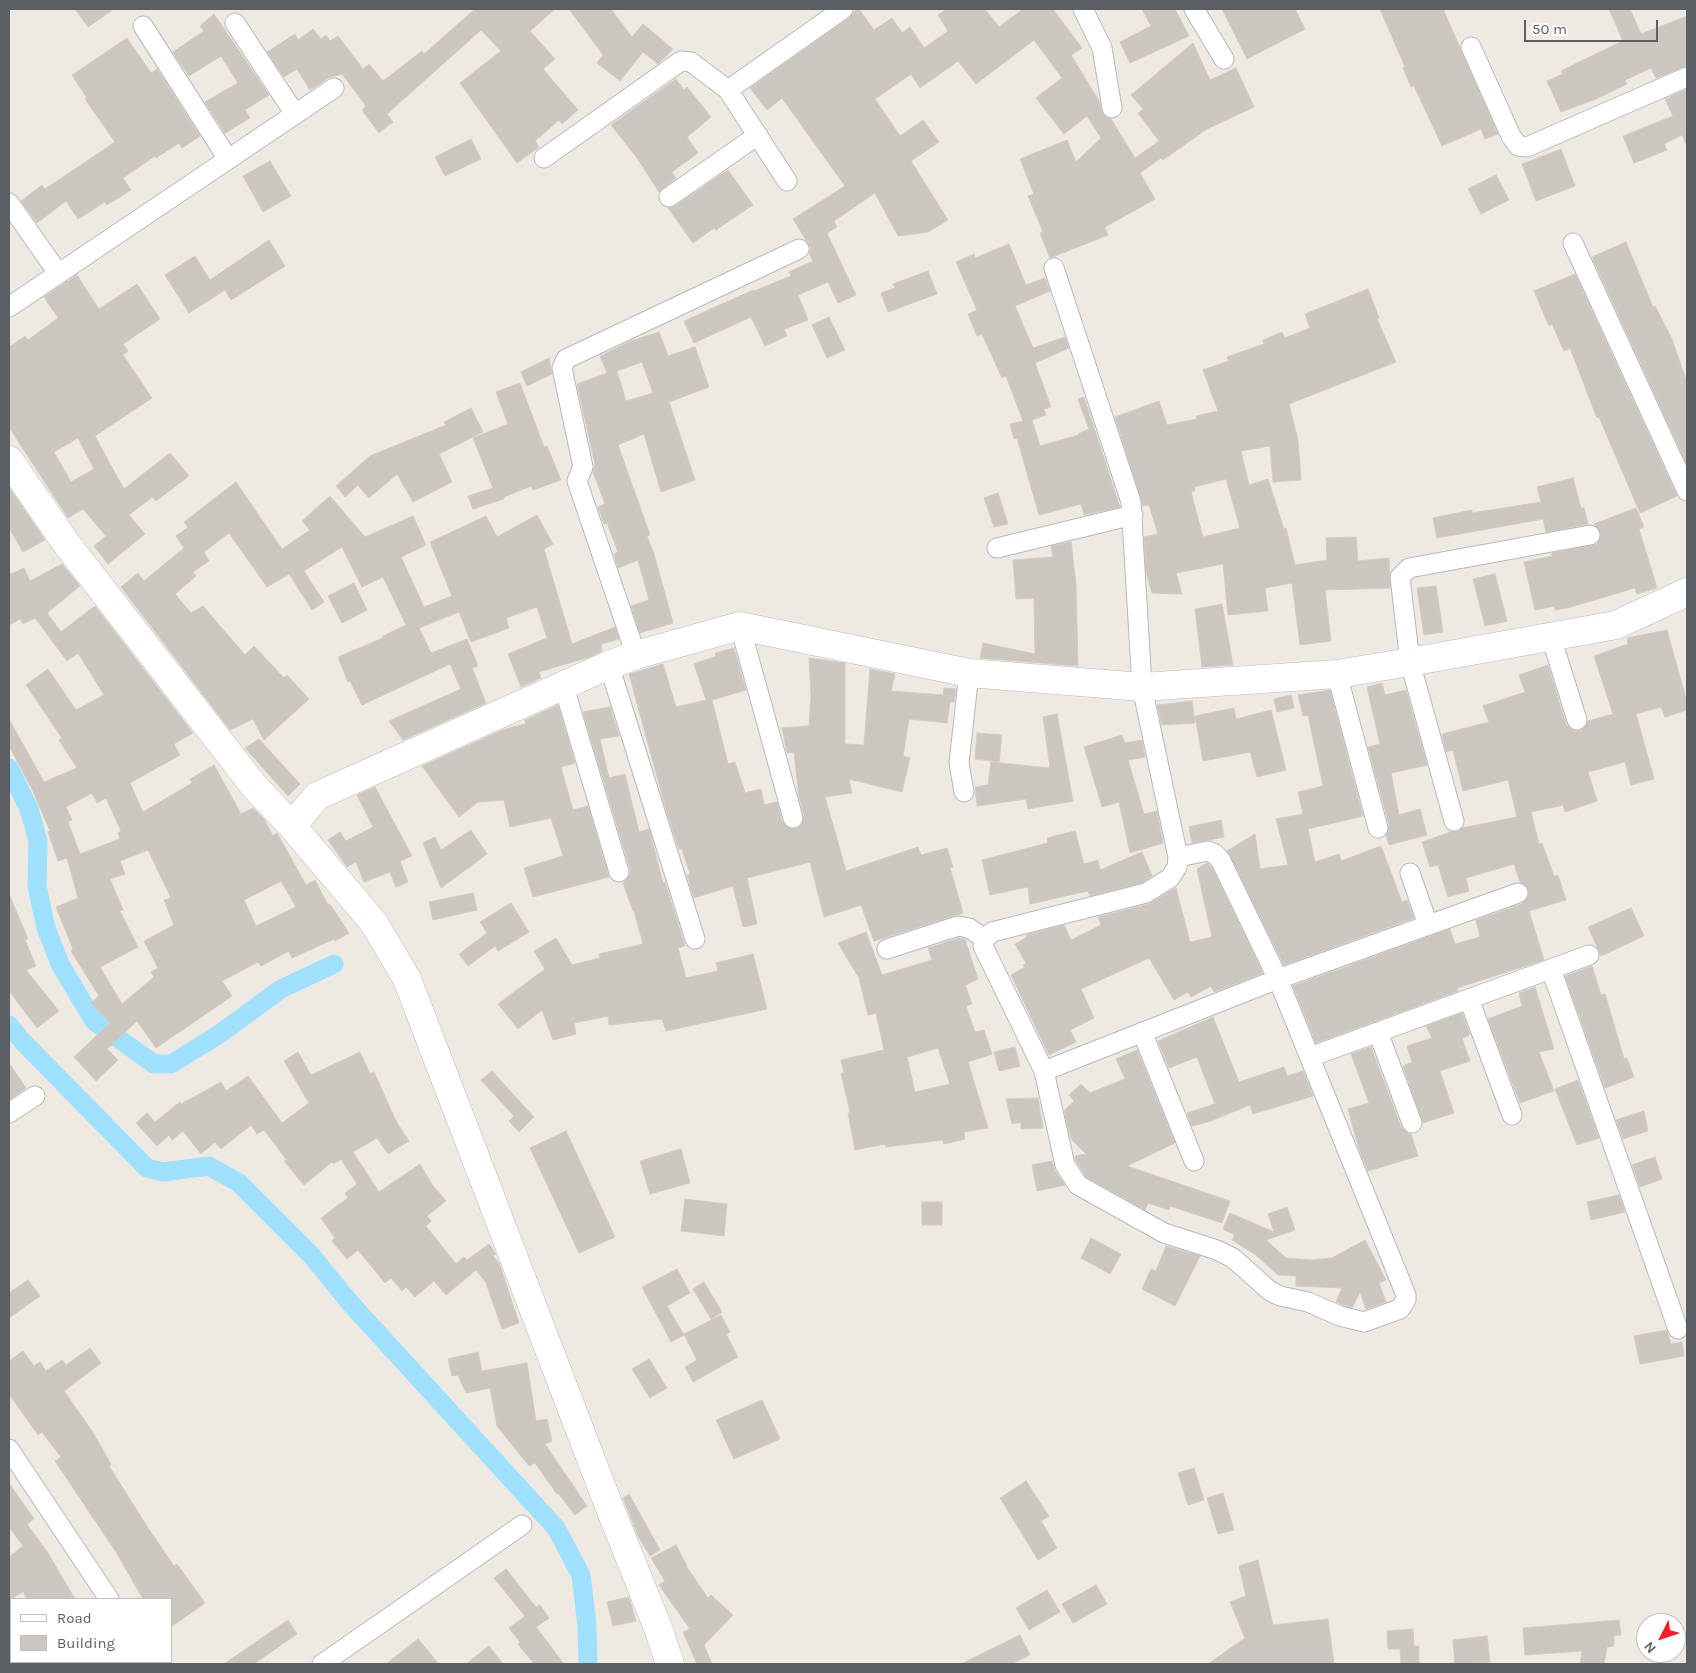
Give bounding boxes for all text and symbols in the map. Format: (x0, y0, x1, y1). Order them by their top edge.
scale bar (1526, 10, 1660, 42)
text: 50 m (1532, 20, 1567, 38)
legend (10, 1598, 172, 1663)
text: Road (57, 1609, 92, 1627)
north arrow (1636, 1613, 1686, 1663)
text: Building (57, 1634, 115, 1652)
text: N (1640, 1638, 1660, 1657)

